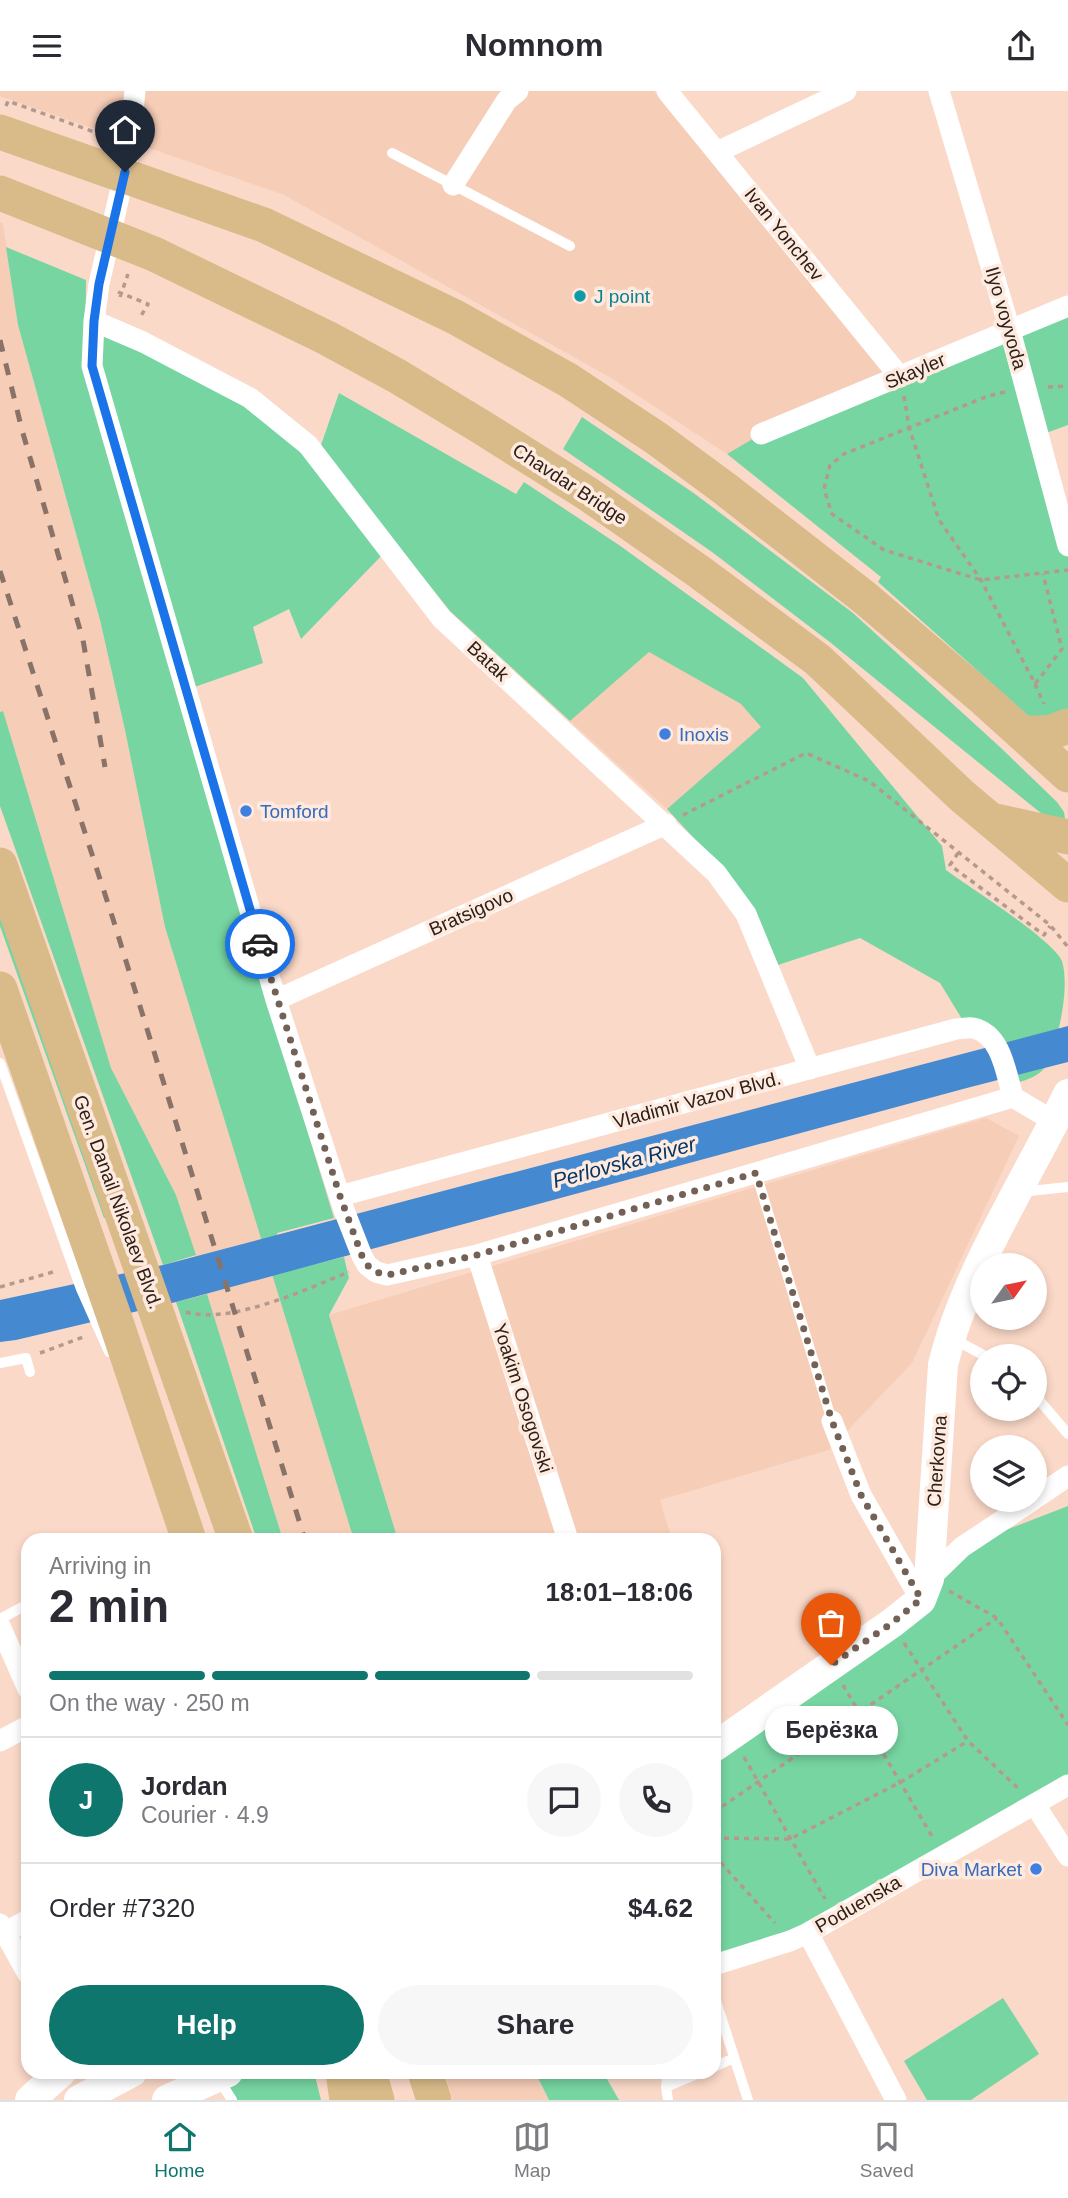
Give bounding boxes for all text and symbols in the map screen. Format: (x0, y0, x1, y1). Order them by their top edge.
icon: menu (28, 27, 66, 65)
text: Nomnom (465, 27, 603, 63)
icon: share (1002, 27, 1040, 65)
pin (95, 100, 155, 172)
icon: home (106, 111, 144, 149)
street label: Ivan Yonchev (740, 183, 828, 285)
street label: Ilyo voyvoda (981, 264, 1031, 372)
place label: J point (594, 286, 651, 307)
marker: J point (572, 288, 588, 304)
street label: Skayler (882, 349, 949, 393)
street label: Chavdar Bridge (509, 439, 631, 529)
street label: Batak (463, 637, 513, 686)
place label: Inoxis (679, 724, 729, 745)
marker: Inoxis (657, 726, 673, 742)
place label: Tomford (260, 801, 329, 822)
marker: Tomford (238, 803, 254, 819)
street label: Bratsigovo (426, 884, 516, 940)
courier (225, 909, 295, 979)
icon: car (241, 925, 279, 963)
street label: Vladimir Vazov Blvd. (611, 1067, 783, 1133)
street label: Gen. Danail Nikolaev Blvd. (69, 1092, 167, 1312)
water label: Perlovska River (550, 1132, 699, 1192)
north arrow (970, 1253, 1046, 1330)
map controls (970, 1253, 1047, 1512)
street label: Yoakim Osogovski (489, 1321, 557, 1475)
button: locate (970, 1344, 1047, 1421)
street label: Cherkovna (923, 1414, 951, 1508)
button: layers (970, 1435, 1047, 1512)
text: Arriving in (49, 1553, 151, 1579)
text: 18:01–18:06 (546, 1577, 693, 1607)
text: 2 min (49, 1580, 169, 1632)
pin (801, 1593, 861, 1665)
icon: bag (812, 1604, 850, 1642)
text: On the way · 250 m (49, 1690, 250, 1716)
callout: Берёзка (764, 1707, 898, 1756)
text: Берёзка (786, 1717, 877, 1743)
button: chat (527, 1763, 601, 1837)
button: phone (619, 1763, 693, 1837)
text: Jordan (141, 1771, 228, 1801)
text: J (79, 1785, 93, 1815)
text: Courier · 4.9 (141, 1802, 269, 1828)
place label: Diva Market (921, 1859, 1023, 1880)
marker: Diva Market (1028, 1861, 1044, 1877)
street label: Poduenska (812, 1871, 905, 1937)
text: Order #7320 (49, 1893, 195, 1923)
text: $4.62 (628, 1893, 693, 1923)
button: Help (49, 1985, 364, 2065)
button: Share (378, 1985, 693, 2065)
tab: Home (154, 2118, 205, 2182)
tab: Map (513, 2118, 551, 2182)
tab: Saved (860, 2118, 914, 2182)

